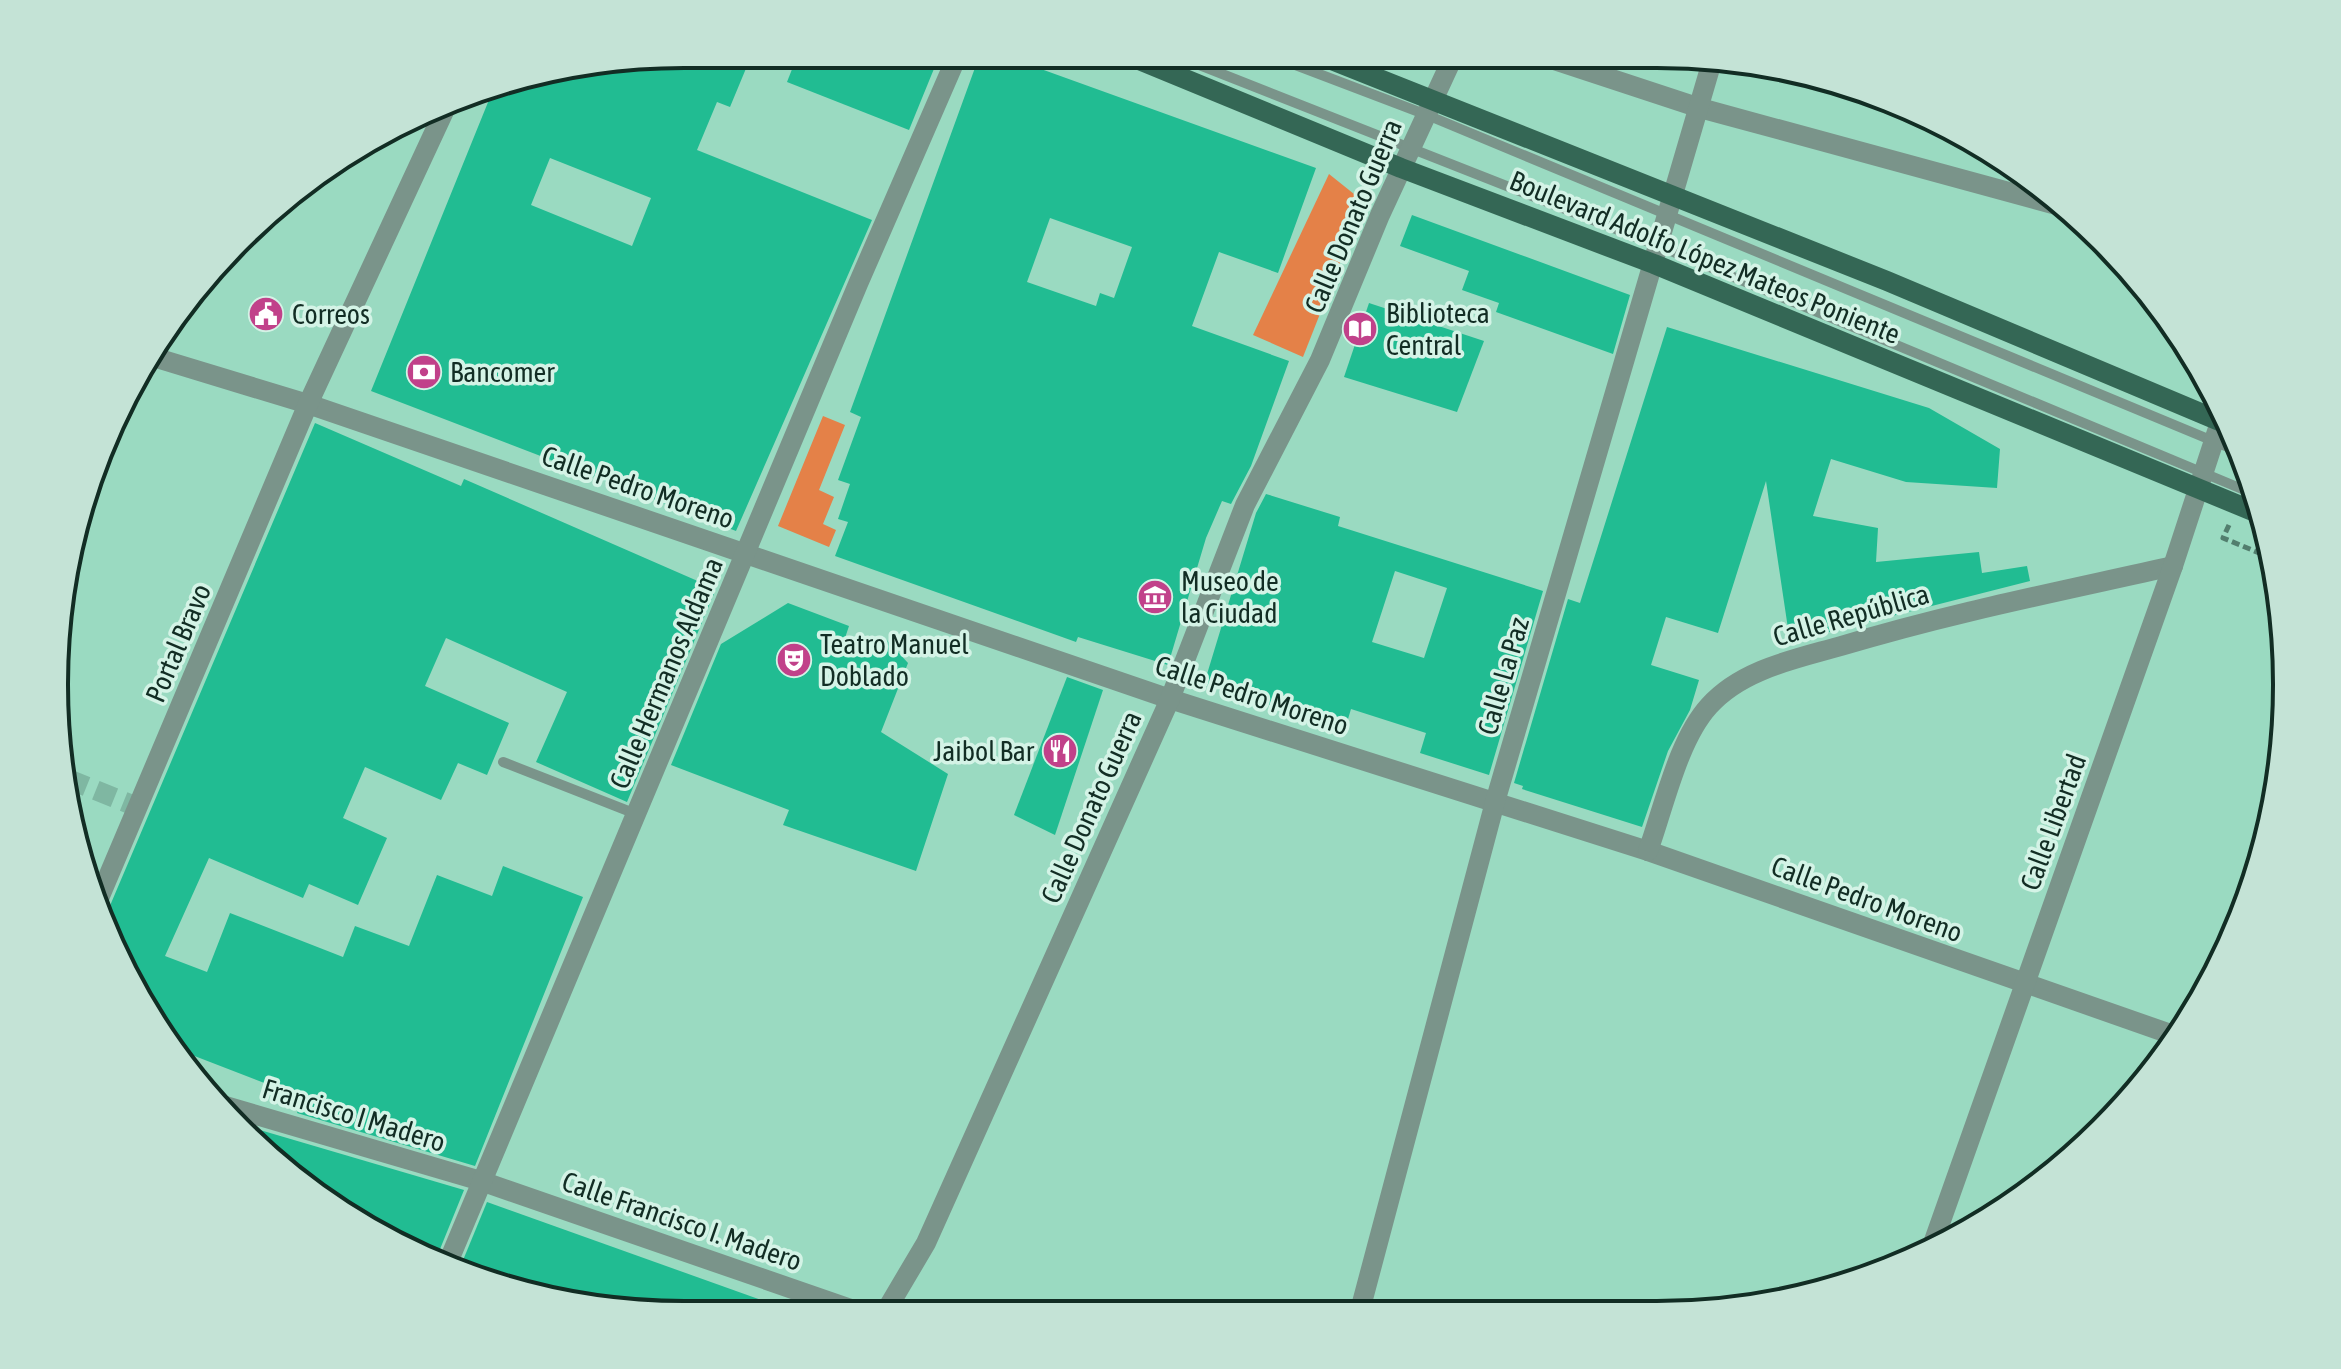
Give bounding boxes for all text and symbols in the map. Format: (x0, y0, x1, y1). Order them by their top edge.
street label: Calle Donato Guerra (1298, 114, 1408, 318)
street label: Boulevard Adolfo López Mateos Poniente (1505, 164, 1905, 350)
public building icon: Correos (247, 295, 285, 333)
place label: Biblioteca Central (1386, 297, 1490, 361)
place label: Correos (292, 298, 370, 330)
library icon: Biblioteca Central (1341, 310, 1379, 348)
bank icon: Bancomer (405, 353, 443, 391)
place label: Bancomer (450, 356, 555, 388)
street label: Calle Pedro Moreno (538, 439, 738, 535)
street label: Calle Hermanos Aldama (603, 553, 729, 793)
place label: Museo de la Ciudad (1181, 565, 1279, 629)
street label: Calle República (1769, 577, 1933, 653)
museum icon: Museo de la Ciudad (1136, 578, 1174, 616)
street label: Portal Bravo (139, 579, 217, 707)
street label: Calle La Paz (1471, 614, 1535, 738)
place label: Teatro Manuel Doblado (820, 628, 969, 692)
theatre icon: Teatro Manuel Doblado (775, 641, 813, 679)
street label: Calle Pedro Moreno (1152, 649, 1352, 741)
street label: Calle Donato Guerra (1034, 706, 1148, 908)
restaurant icon: Jaibol Bar (1041, 732, 1079, 770)
place label: Jaibol Bar (933, 735, 1035, 767)
street label: Calle Libertad (2014, 750, 2092, 894)
street label: Calle Pedro Moreno (1767, 850, 1967, 948)
street label: Francisco I Madero (259, 1072, 449, 1158)
street label: Calle Francisco I. Madero (558, 1165, 806, 1277)

